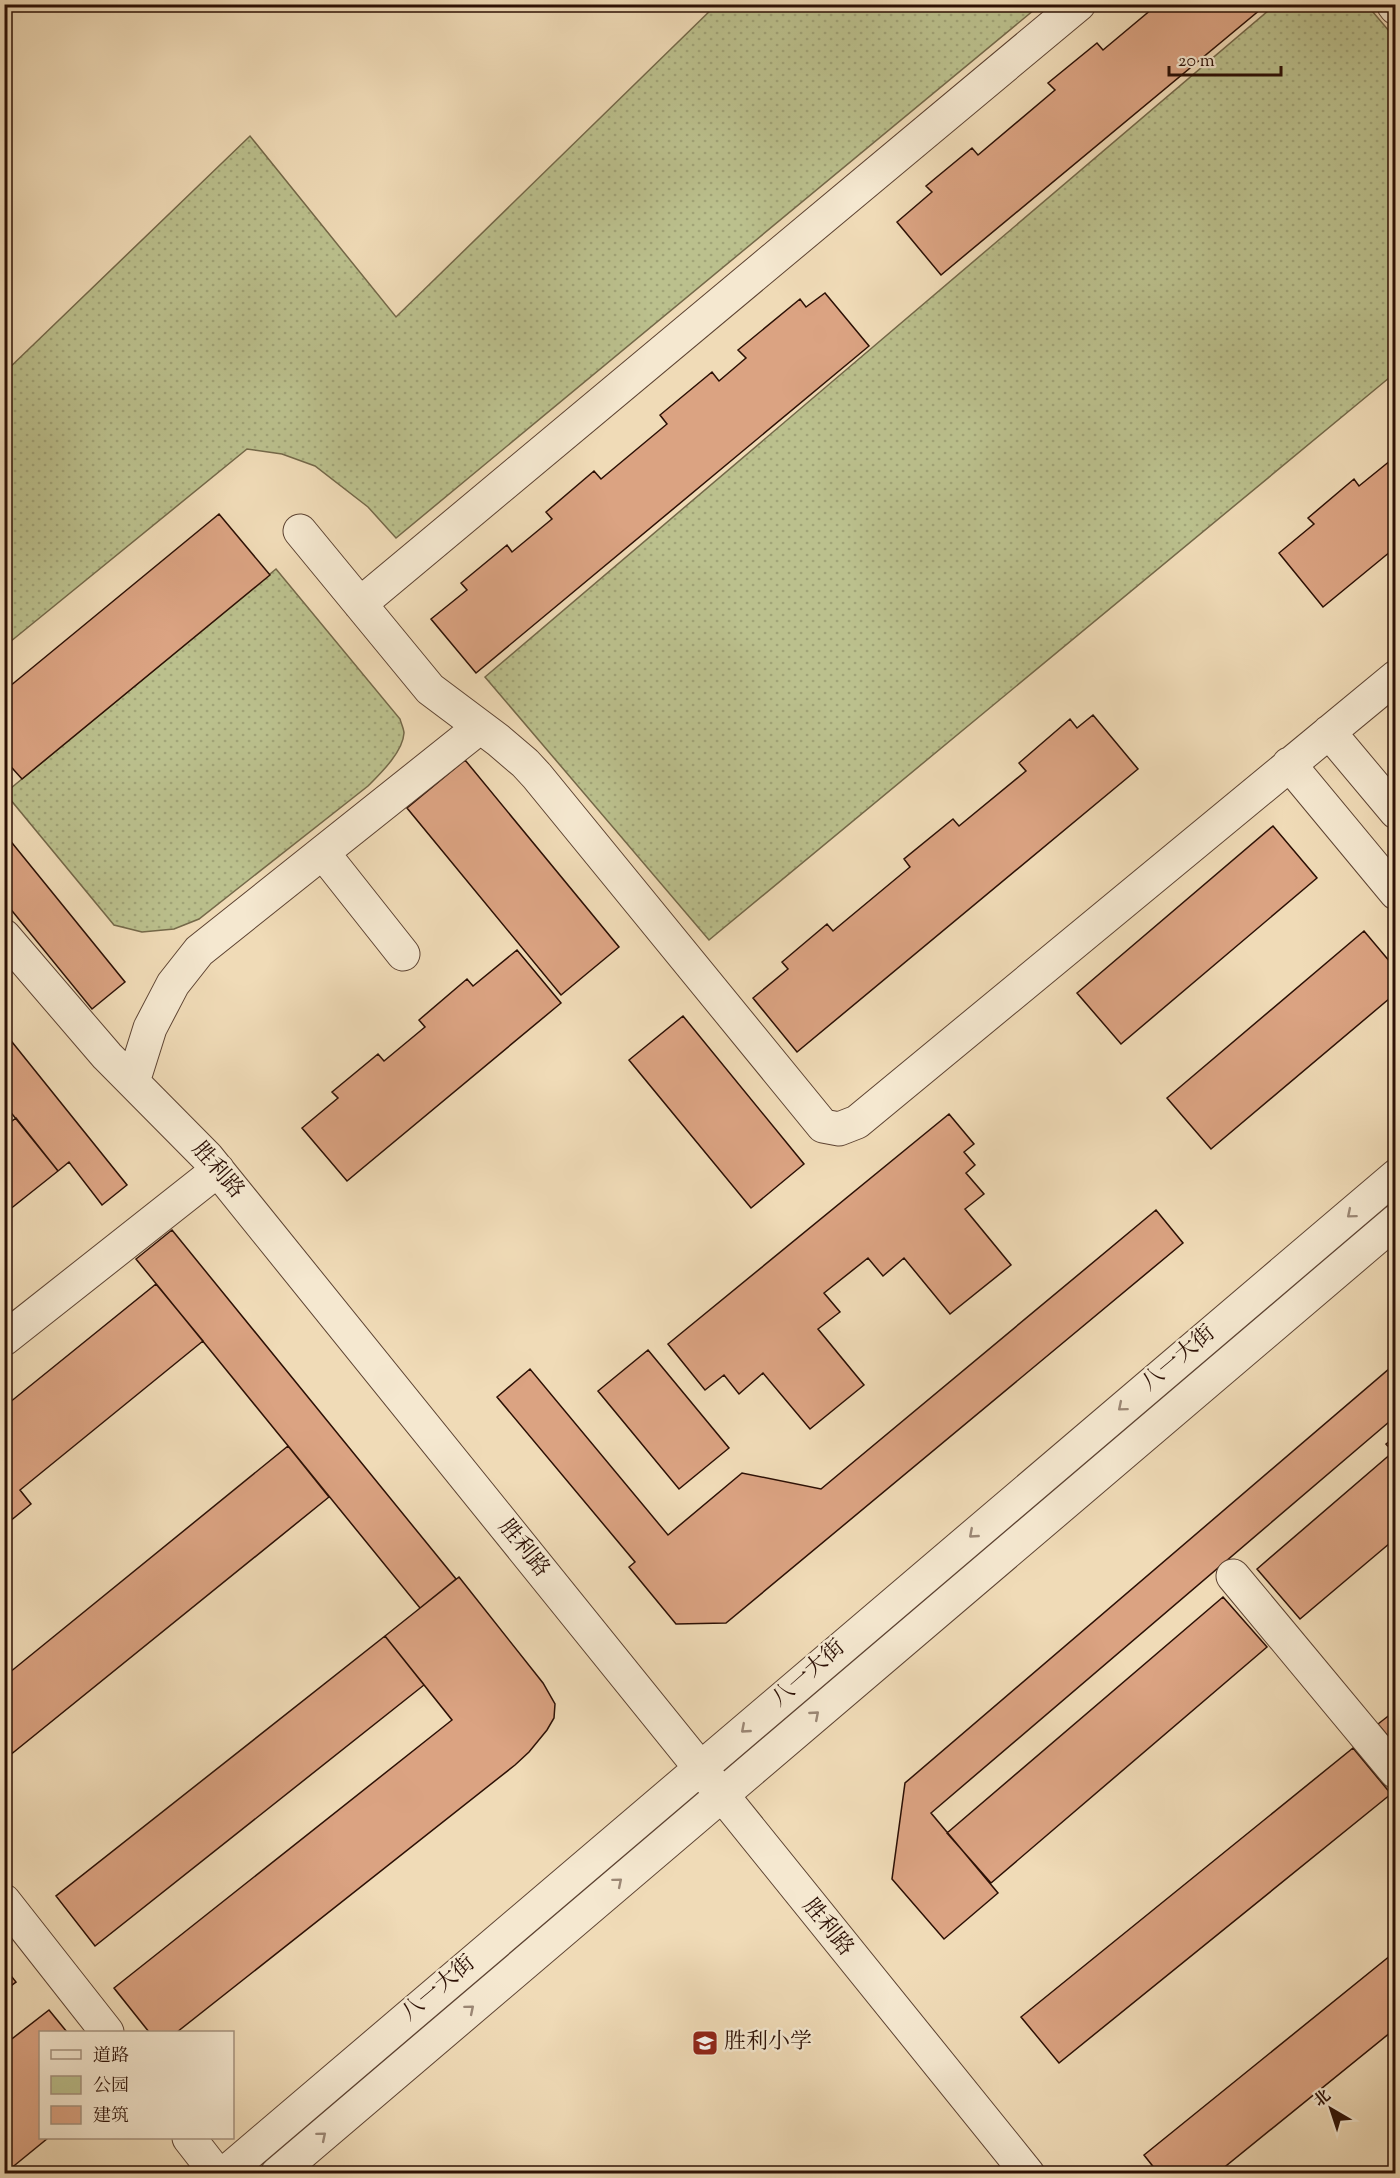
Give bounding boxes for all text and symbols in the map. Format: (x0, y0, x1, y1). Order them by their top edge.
scale bar (1169, 39, 1282, 77)
text: 20 m (1178, 49, 1215, 75)
street label: 胜利路 (183, 1136, 251, 1206)
one-way arrow (1347, 1206, 1358, 1217)
street label: 八一大街 (1135, 1318, 1223, 1400)
one-way arrow (1118, 1400, 1129, 1411)
street label: 胜利路 (490, 1513, 556, 1585)
one-way arrow (969, 1526, 980, 1537)
street label: 八一大街 (765, 1633, 853, 1715)
one-way arrow (808, 1711, 818, 1722)
one-way arrow (741, 1721, 752, 1732)
one-way arrow (611, 1879, 622, 1890)
street label: 胜利路 (794, 1892, 860, 1964)
street label: 八一大街 (395, 1948, 483, 2030)
one-way arrow (463, 2005, 474, 2016)
place label: 胜利小学 (724, 2027, 812, 2059)
school or university icon: 胜利小学 (690, 2028, 720, 2058)
legend (39, 2031, 234, 2139)
text: 道路 (93, 2044, 129, 2070)
text: 公园 (93, 2074, 129, 2100)
north arrow (1301, 2079, 1361, 2139)
text: 北 (1310, 2085, 1337, 2113)
text: 建筑 (93, 2104, 129, 2130)
one-way arrow (315, 2132, 326, 2143)

